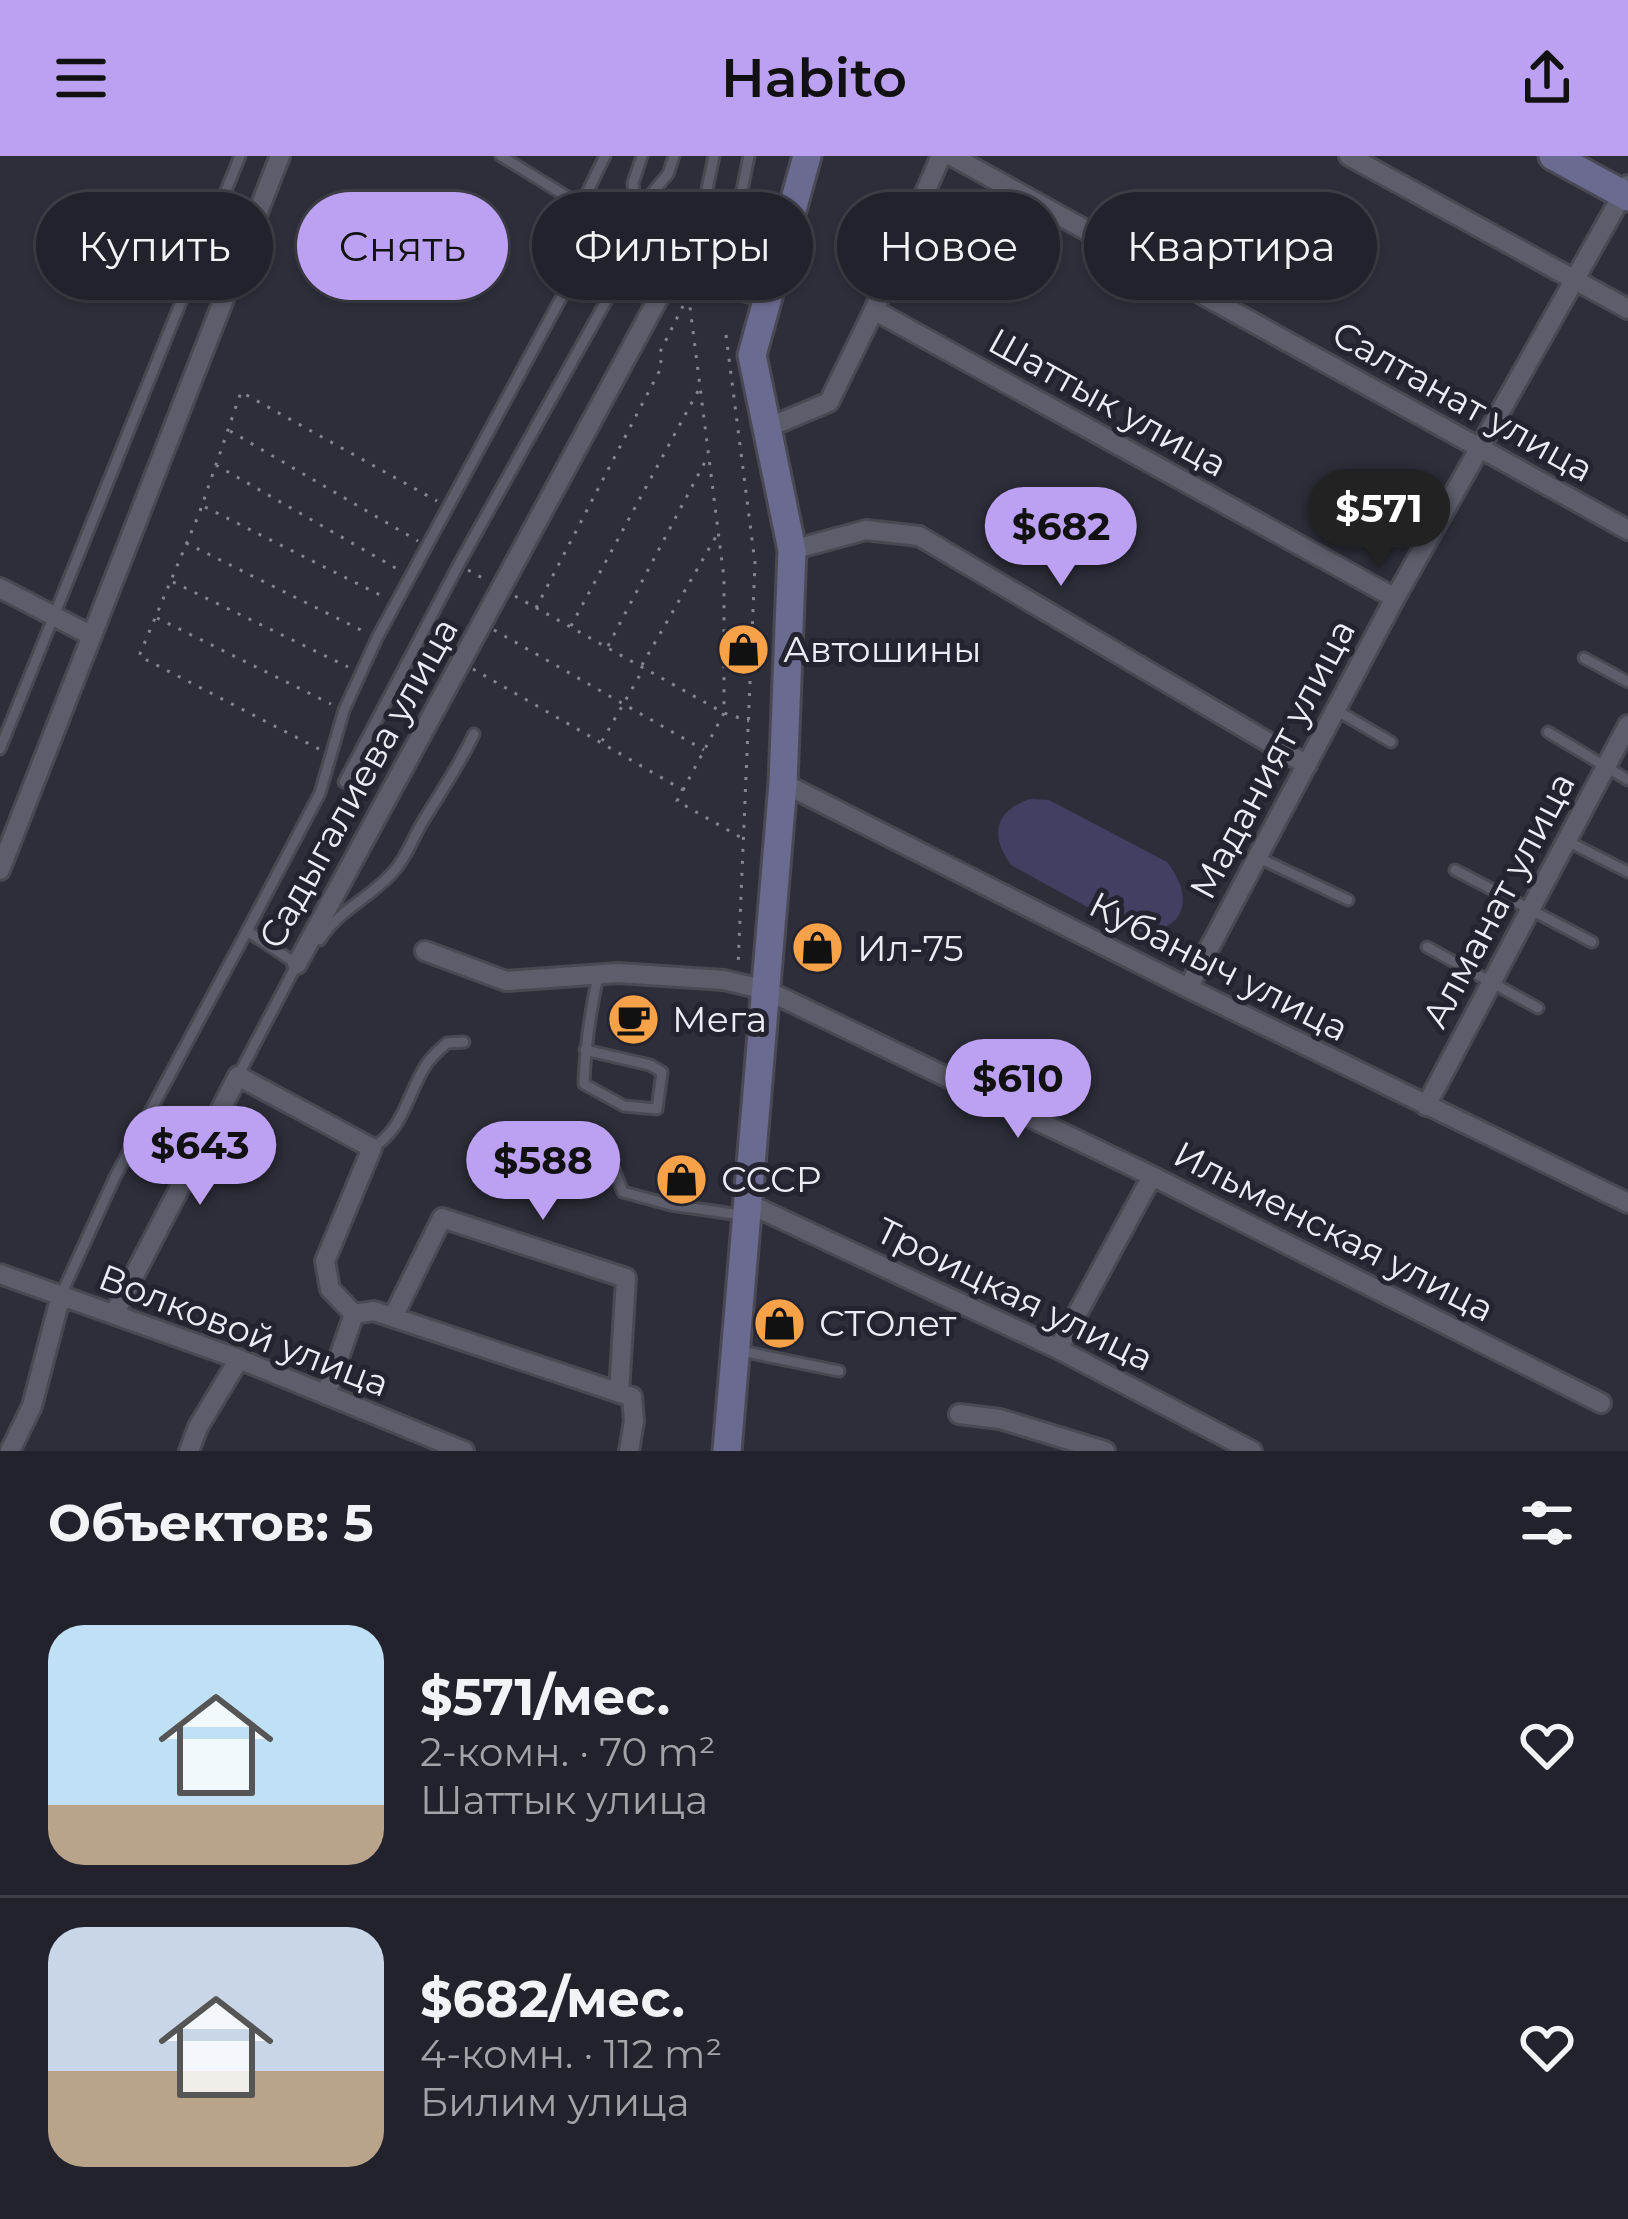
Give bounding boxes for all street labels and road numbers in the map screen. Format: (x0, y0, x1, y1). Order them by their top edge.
street label: Салтанат улица (1325, 311, 1601, 491)
street label: Шаттык улица (981, 318, 1235, 486)
street label: Садыгалиева улица (249, 610, 467, 956)
street label: Маданият улица (1180, 612, 1364, 906)
street label: Алманат улица (1412, 765, 1584, 1035)
street label: Кубаныч улица (1082, 882, 1356, 1050)
street label: Ильменская улица (1167, 1131, 1501, 1331)
street label: Троицкая улица (869, 1208, 1161, 1380)
street label: Волковой улица (93, 1254, 395, 1406)

